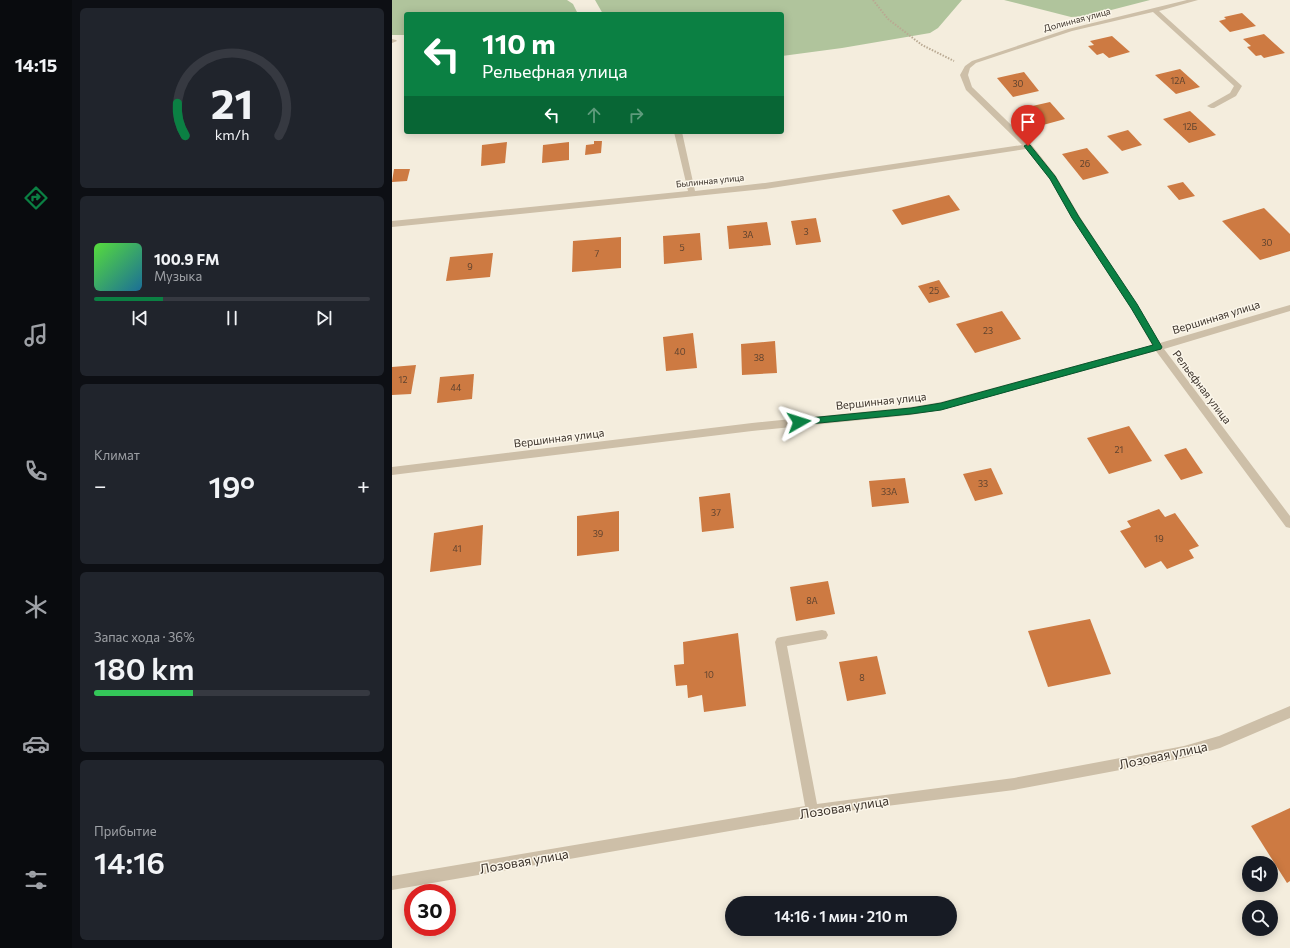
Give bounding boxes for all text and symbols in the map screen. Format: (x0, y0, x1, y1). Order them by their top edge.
street label: Долинная улица (1042, 5, 1112, 34)
text: 110 m (482, 26, 556, 60)
icon: left (416, 28, 468, 80)
text: 14:15 (15, 54, 57, 76)
text: Рельефная улица (482, 60, 628, 82)
house number: 12А (1170, 75, 1186, 86)
text: 21 (211, 77, 253, 128)
house number: 30 (1012, 78, 1024, 89)
icon: left (541, 104, 563, 126)
icon: ahead (583, 104, 605, 126)
icon: right (625, 104, 647, 126)
pin (1011, 105, 1045, 146)
icon: arrive (1017, 111, 1039, 133)
house number: 12Б (1183, 121, 1198, 132)
text: km/h (215, 125, 249, 143)
house number: 26 (1080, 158, 1090, 169)
street label: Былинная улица (675, 171, 745, 190)
icon: directions (22, 184, 50, 212)
house number: 3 (803, 226, 809, 237)
house number: 3А (742, 229, 754, 240)
house number: 30 (1261, 237, 1273, 248)
house number: 5 (679, 242, 685, 253)
house number: 7 (595, 248, 600, 259)
text: 100.9 FM (154, 250, 220, 268)
house number: 9 (467, 261, 473, 272)
text: Музыка (154, 268, 202, 284)
house number: 25 (929, 285, 939, 296)
street label: Вершинная улица (1170, 297, 1261, 336)
icon: previous (129, 307, 151, 329)
icon: pause (221, 307, 243, 329)
icon: next (313, 307, 335, 329)
icon: music (22, 321, 50, 349)
house number: 23 (983, 325, 993, 336)
house number: 40 (674, 346, 686, 357)
street label: Рельефная улица (1170, 347, 1234, 426)
house number: 38 (754, 352, 764, 363)
house number: 12 (399, 374, 407, 385)
house number: 44 (451, 382, 462, 393)
street label: Вершинная улица (835, 389, 927, 412)
position arrow (778, 401, 820, 443)
street label: Вершинная улица (513, 426, 605, 450)
house number: 21 (1115, 444, 1123, 455)
text: Климат (94, 447, 140, 463)
icon: phone (22, 457, 50, 485)
text: 19° (209, 467, 255, 504)
text: − (94, 472, 107, 499)
text: + (357, 472, 370, 499)
house number: 33 (978, 478, 988, 489)
house number: 33А (881, 486, 897, 497)
house number: 37 (711, 507, 721, 518)
house number: 39 (593, 528, 603, 539)
house number: 19 (1154, 533, 1164, 544)
house number: 41 (453, 543, 461, 554)
icon: climate (22, 593, 50, 621)
house number: 8А (806, 595, 818, 606)
text: Запас хода · 36% (94, 629, 195, 645)
text: 180 km (94, 649, 194, 686)
house number: 10 (704, 669, 714, 680)
house number: 8 (859, 672, 865, 683)
icon: car (22, 730, 50, 758)
street label: Лозовая улица (1117, 738, 1209, 772)
street label: Лозовая улица (798, 792, 890, 822)
text: Прибытие (94, 823, 157, 839)
text: 14:16 (94, 843, 165, 880)
street label: Лозовая улица (478, 845, 570, 877)
map controls (1242, 856, 1278, 936)
button: sound (1242, 856, 1278, 892)
icon: filters (22, 866, 50, 894)
speed limit sign: 30 (404, 884, 456, 936)
button: search (1242, 900, 1278, 936)
text: 14:16 · 1 мин · 210 m (774, 907, 908, 925)

